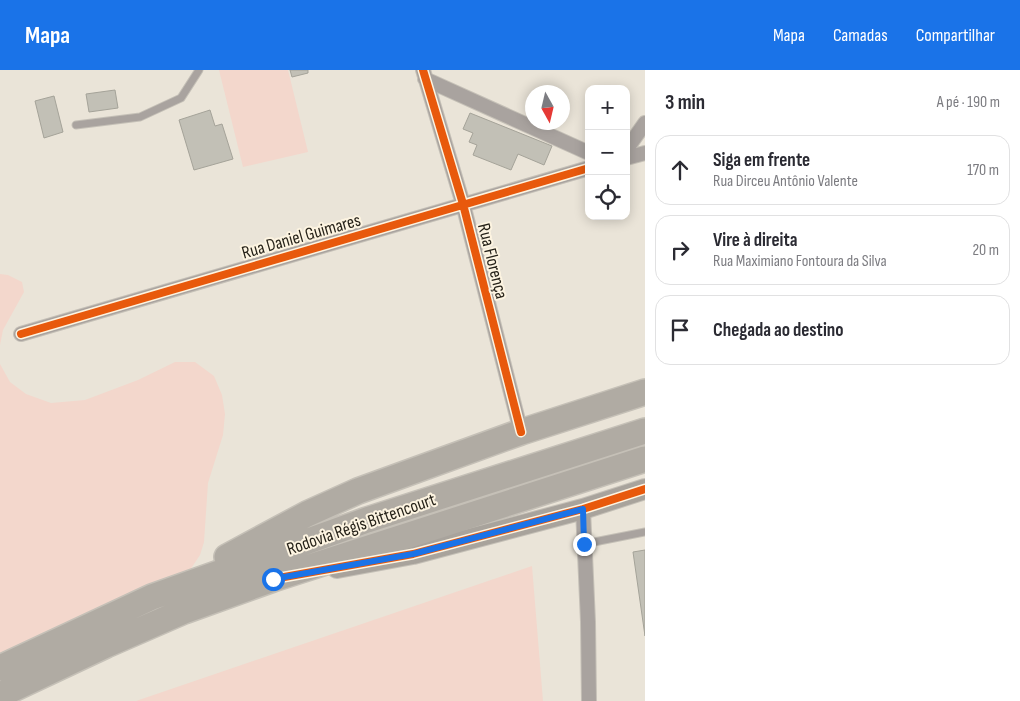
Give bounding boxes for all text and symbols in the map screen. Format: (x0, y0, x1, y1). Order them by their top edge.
text: Mapa (25, 21, 70, 50)
text: Mapa (773, 25, 805, 46)
text: Camadas (833, 25, 888, 46)
text: Compartilhar (916, 25, 995, 46)
north arrow (525, 85, 570, 130)
map controls (585, 85, 630, 220)
button: + (585, 85, 630, 130)
text: 3 min (665, 90, 705, 115)
text: A pé · 190 m (937, 93, 1000, 112)
button: − (585, 130, 630, 175)
text: Siga em frente (713, 149, 810, 172)
icon: ahead (666, 156, 694, 184)
text: 170 m (967, 161, 999, 180)
text: Rua Dirceu Antônio Valente (713, 172, 858, 191)
button: locate (585, 175, 630, 220)
street label: Rua Daniel Guimares (239, 209, 363, 263)
street label: Rua Florença (473, 221, 512, 301)
text: Vire à direita (713, 229, 797, 252)
icon: right (666, 236, 694, 264)
text: 20 m (972, 241, 999, 260)
text: Rua Maximiano Fontoura da Silva (713, 252, 887, 271)
icon: arrive (666, 316, 694, 344)
text: Chegada ao destino (713, 319, 843, 342)
street label: Rodovia Régis Bittencourt (284, 489, 439, 560)
route end (573, 533, 596, 556)
route start (262, 568, 285, 591)

